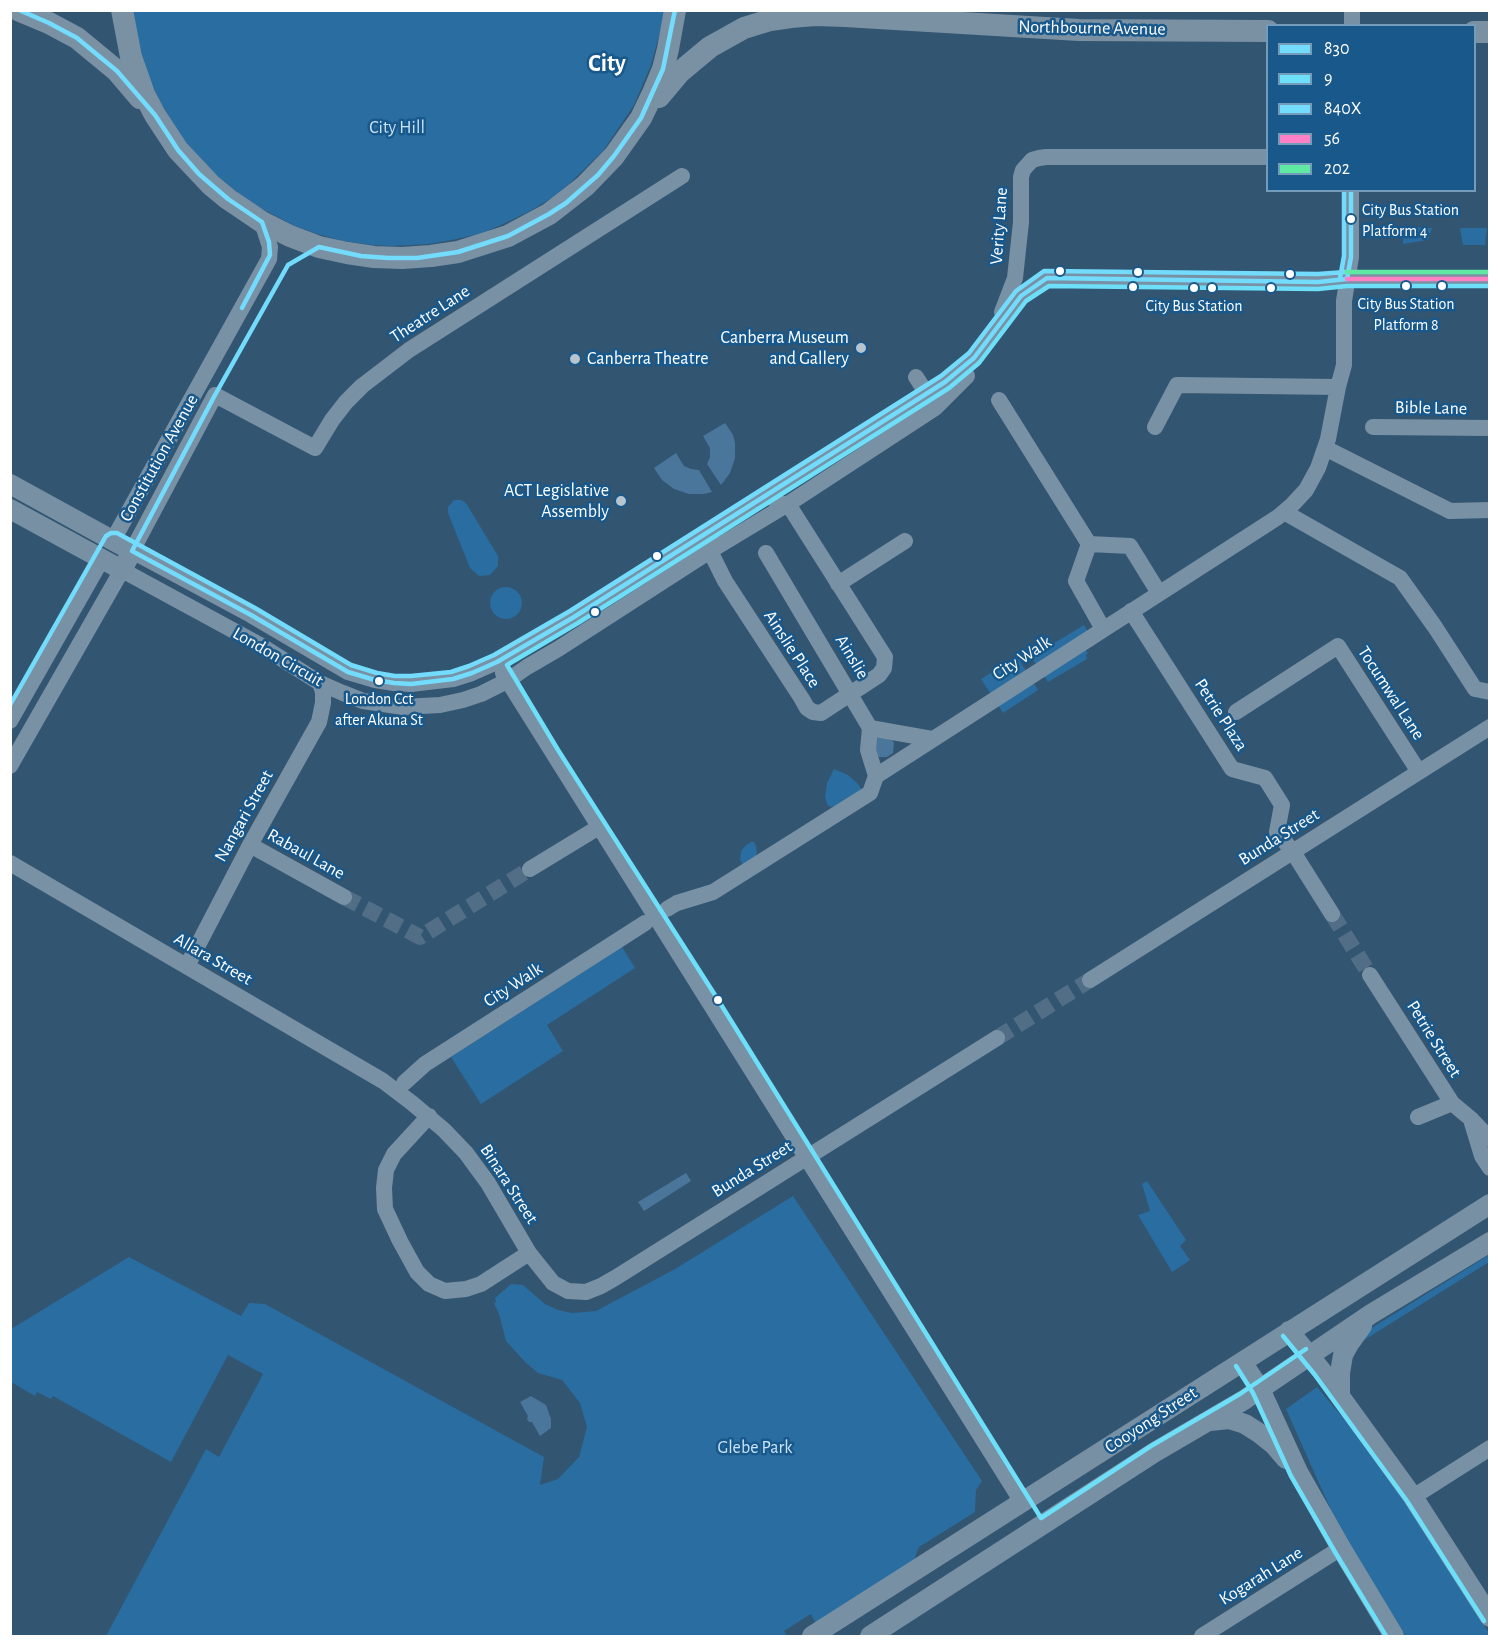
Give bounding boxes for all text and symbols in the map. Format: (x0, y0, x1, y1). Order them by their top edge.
street label: Northbourne Avenue (1018, 16, 1166, 40)
legend (1266, 24, 1476, 192)
text: 830 (1324, 40, 1349, 58)
district label: City (588, 50, 626, 78)
text: 9 (1324, 70, 1332, 88)
text: 840X (1324, 100, 1361, 118)
park label: City Hill (369, 117, 425, 139)
text: 56 (1324, 130, 1340, 148)
text: 202 (1324, 160, 1350, 178)
street label: Verity Lane (986, 187, 1012, 265)
place label: City Bus Station Platform 4 (1362, 200, 1459, 238)
marker: City Bus Station Platform 4 (1345, 213, 1357, 225)
unlabelled marker (1054, 265, 1066, 277)
unlabelled marker (1132, 266, 1144, 278)
unlabelled marker (1284, 268, 1296, 280)
street label: Theatre Lane (386, 280, 474, 348)
marker: City Bus Station Platform 8 (1400, 280, 1412, 292)
unlabelled marker (1436, 280, 1448, 292)
unlabelled marker (1127, 281, 1139, 293)
marker: City Bus Station (1188, 282, 1200, 294)
unlabelled marker (1206, 282, 1218, 294)
unlabelled marker (1265, 282, 1277, 294)
place label: City Bus Station Platform 8 (1357, 294, 1455, 332)
place label: City Bus Station (1145, 296, 1243, 316)
place label: Canberra Museum and Gallery (721, 327, 849, 370)
marker: Canberra Museum and Gallery (854, 341, 868, 355)
place label: Canberra Theatre (587, 348, 709, 370)
marker: Canberra Theatre (568, 352, 582, 366)
street label: Constitution Avenue (115, 391, 203, 525)
street label: Bible Lane (1395, 397, 1467, 419)
place label: ACT Legislative Assembly (504, 480, 609, 522)
marker: ACT Legislative Assembly (614, 494, 628, 508)
unlabelled marker (651, 550, 663, 562)
unlabelled marker (589, 606, 601, 618)
street label: Ainslie Place (759, 606, 825, 692)
street label: London Circuit (229, 622, 327, 692)
street label: Ainslie (830, 631, 874, 683)
street label: City Walk (988, 631, 1056, 685)
street label: Tocumwal Lane (1353, 642, 1429, 744)
marker: London Cct after Akuna St (373, 675, 385, 687)
street label: Petrie Plaza (1190, 675, 1252, 755)
place label: London Cct after Akuna St (335, 689, 423, 727)
street label: Nangari Street (210, 766, 278, 866)
street label: Bunda Street (1235, 804, 1323, 870)
street label: Rabaul Lane (263, 824, 349, 884)
street label: Allara Street (170, 928, 256, 990)
street label: City Walk (479, 958, 547, 1012)
unlabelled marker (712, 994, 724, 1006)
street label: Petrie Street (1402, 997, 1466, 1081)
street label: Bunda Street (708, 1136, 796, 1202)
street label: Binara Street (475, 1140, 543, 1228)
street label: Cooyong Street (1101, 1382, 1201, 1458)
park label: Glebe Park (718, 1437, 792, 1459)
street label: Kogarah Lane (1215, 1542, 1307, 1610)

